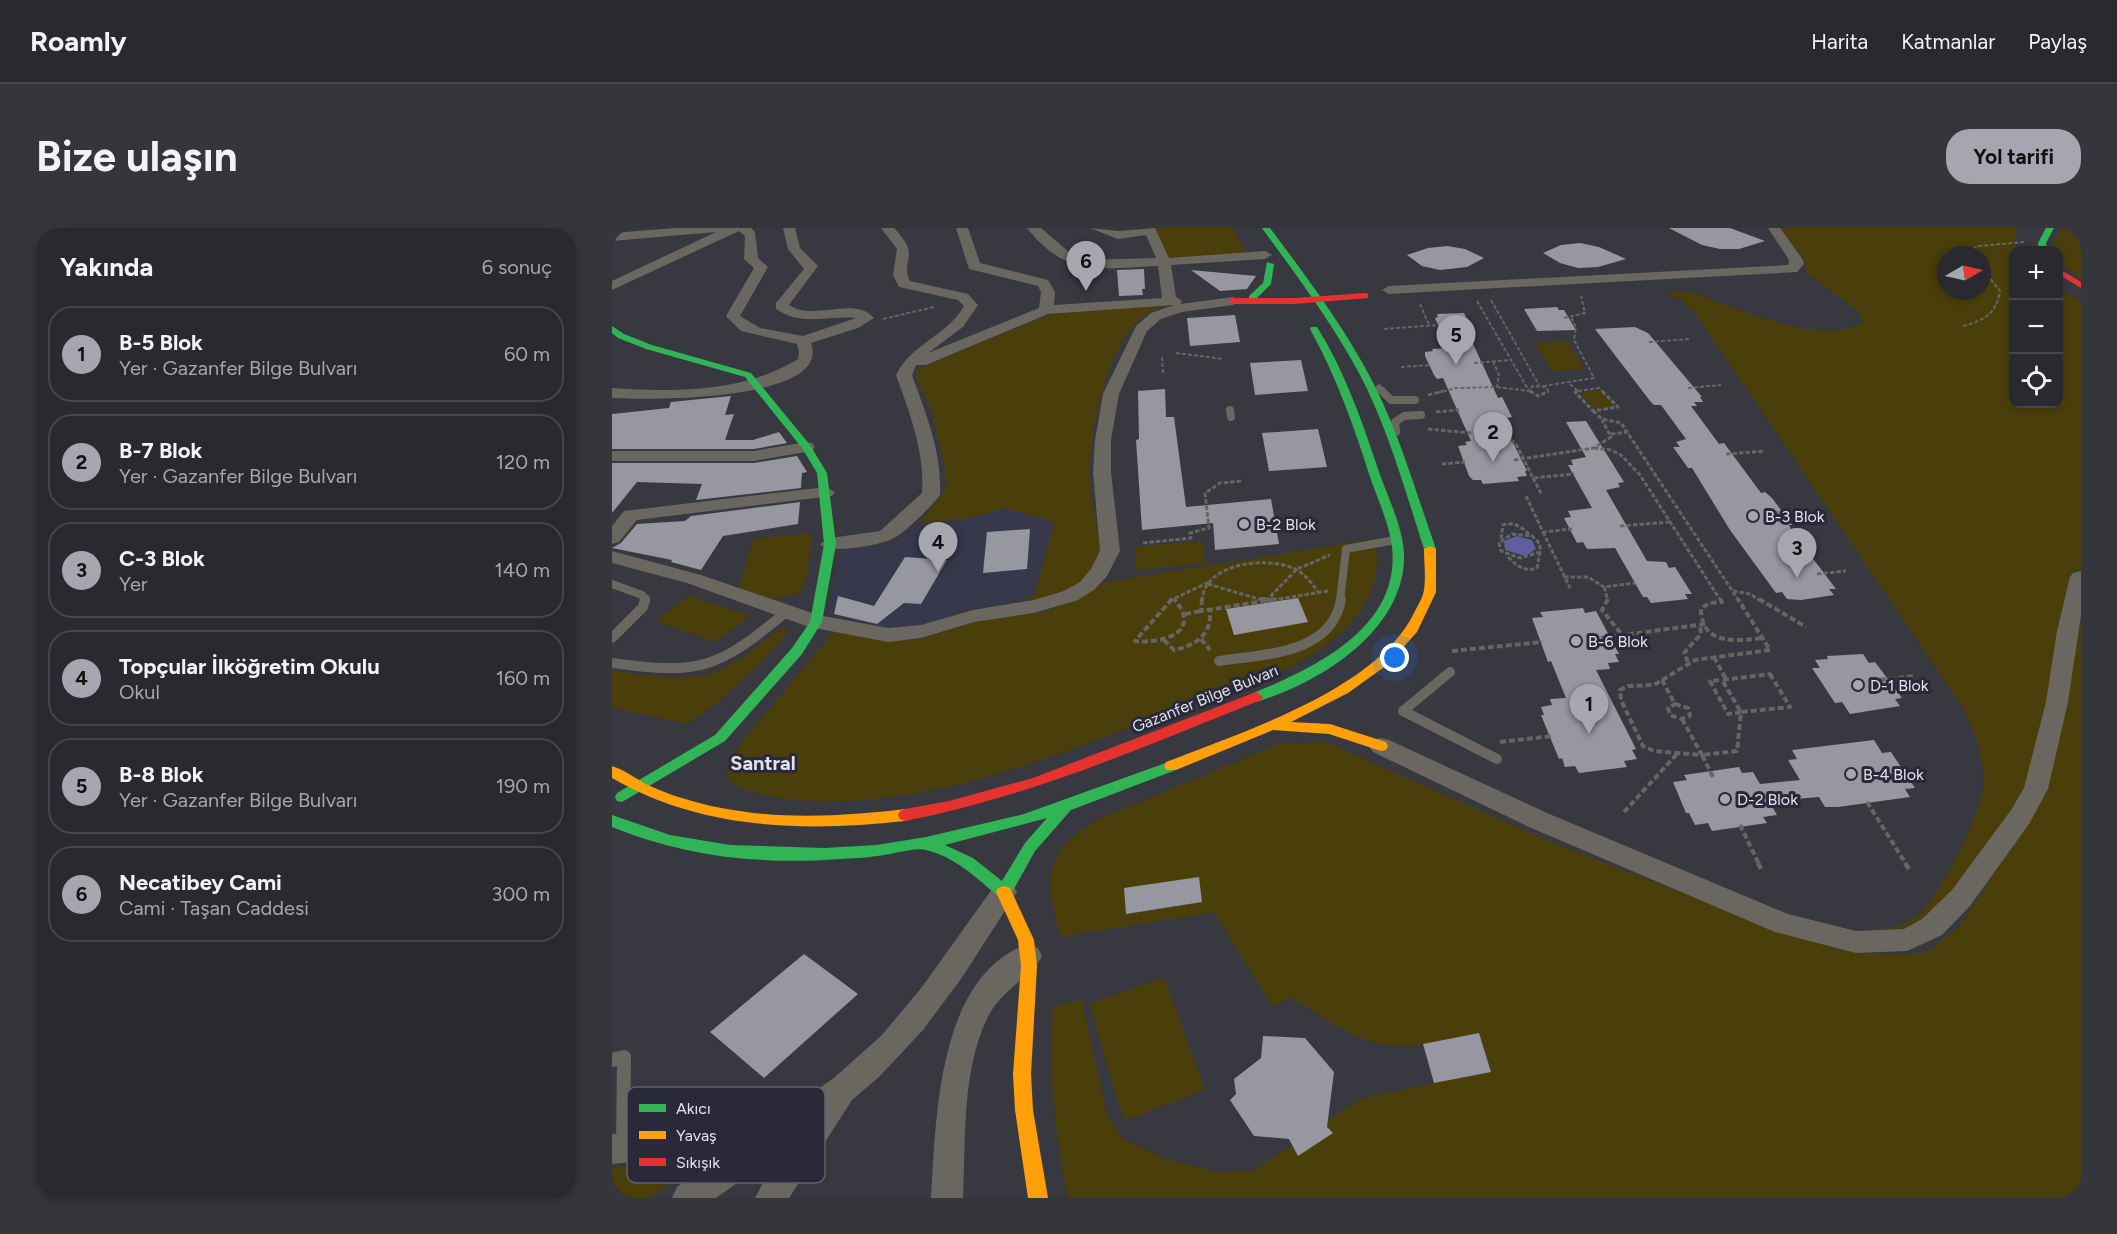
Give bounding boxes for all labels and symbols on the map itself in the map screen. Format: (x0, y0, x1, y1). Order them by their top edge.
pin: 6 (1066, 242, 1106, 291)
north arrow (1937, 246, 1991, 300)
pin: 5 (1436, 316, 1476, 365)
pin: 2 (1474, 412, 1512, 462)
place label: B-3 Blok (1765, 507, 1825, 526)
marker: B-3 Blok (1746, 509, 1760, 523)
place label: B-2 Blok (1256, 515, 1316, 534)
marker: B-2 Blok (1237, 517, 1251, 531)
pin: 4 (918, 522, 958, 572)
pin: 3 (1778, 528, 1816, 578)
place label: B-6 Blok (1588, 632, 1648, 651)
marker: B-6 Blok (1569, 634, 1583, 648)
your location (1380, 643, 1409, 672)
street label: Gazanfer Bilge Bulvarı (1129, 660, 1281, 736)
place label: D-1 Blok (1870, 676, 1929, 695)
marker: D-1 Blok (1851, 678, 1865, 692)
pin: 1 (1570, 684, 1608, 734)
district label: Santral (730, 751, 796, 775)
place label: B-4 Blok (1863, 765, 1924, 784)
marker: B-4 Blok (1844, 767, 1858, 781)
place label: D-2 Blok (1737, 790, 1798, 809)
marker: D-2 Blok (1718, 792, 1732, 806)
legend (627, 1087, 825, 1183)
text: Akıcı (676, 1099, 711, 1118)
text: Yavaş (676, 1126, 717, 1145)
text: Sıkışık (676, 1153, 720, 1172)

